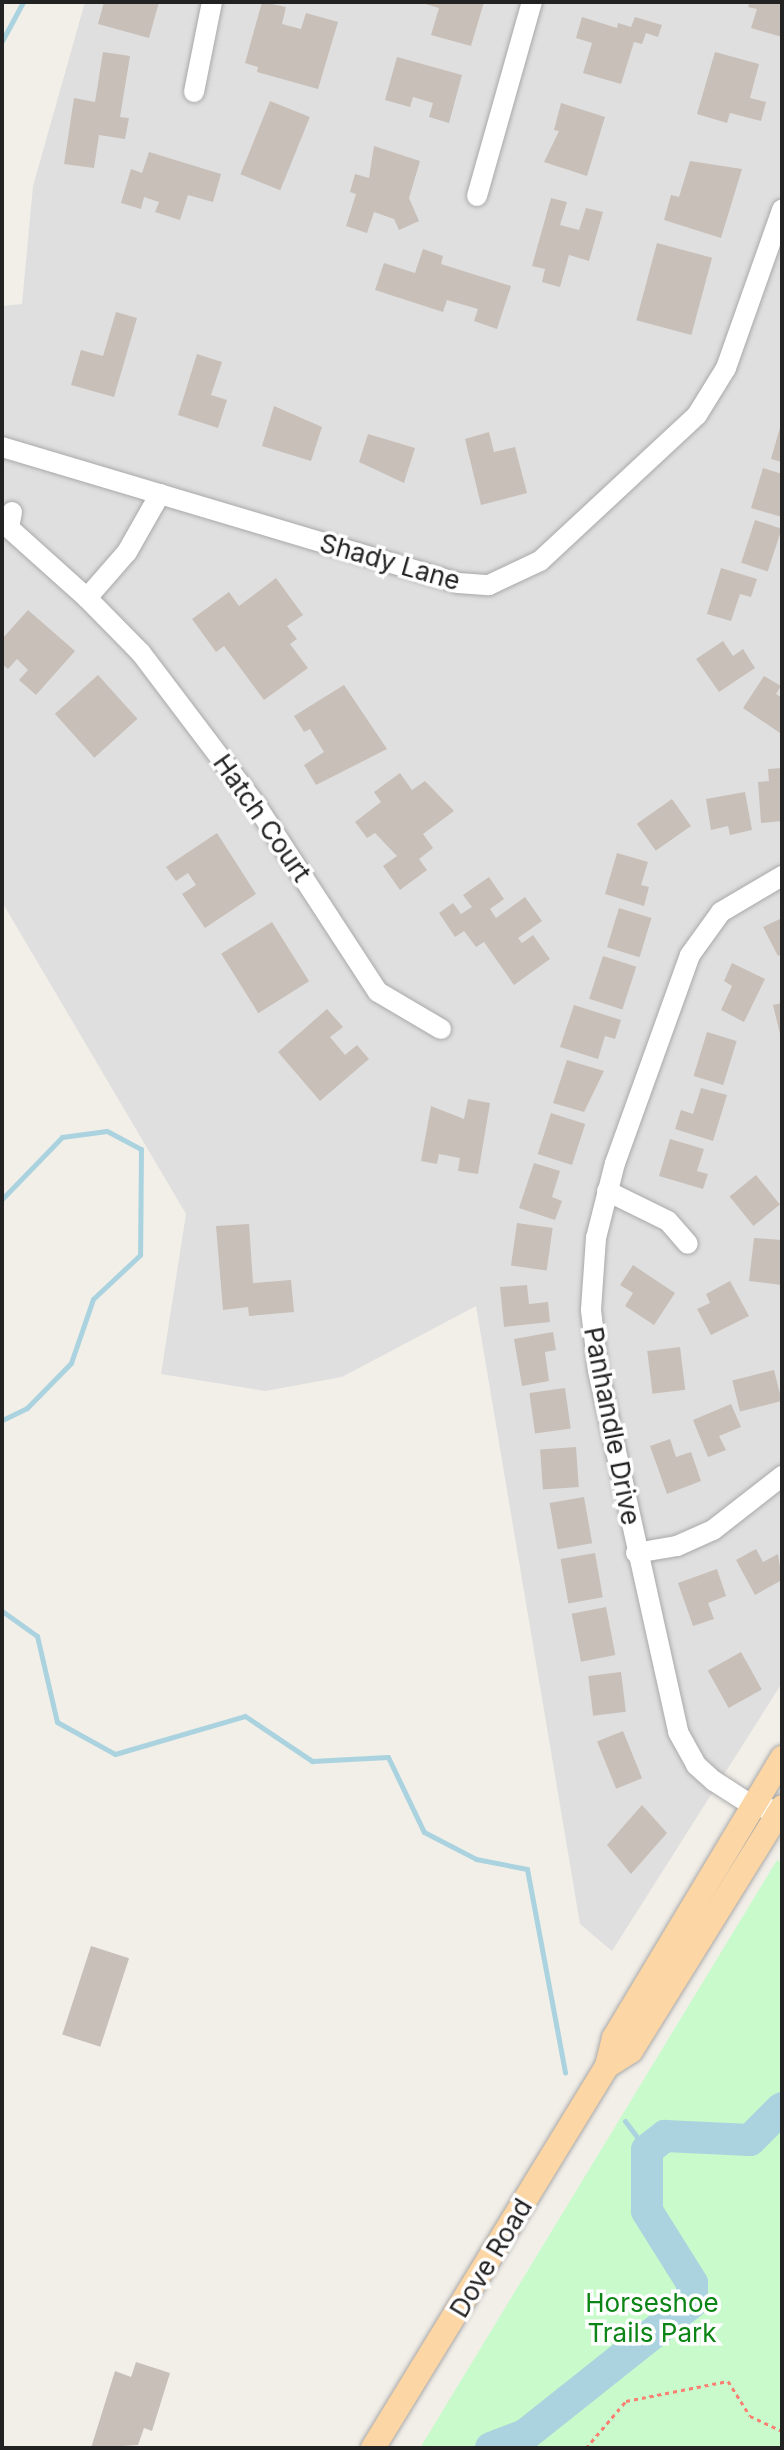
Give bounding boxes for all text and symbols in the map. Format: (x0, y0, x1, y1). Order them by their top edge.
street label: Shady Lane (316, 527, 464, 597)
street label: Hatch Court (207, 748, 317, 888)
street label: Panhandle Drive (578, 1324, 646, 1528)
street label: Dove Road (443, 2193, 539, 2323)
park label: Horseshoe Trails Park (585, 2287, 719, 2348)

